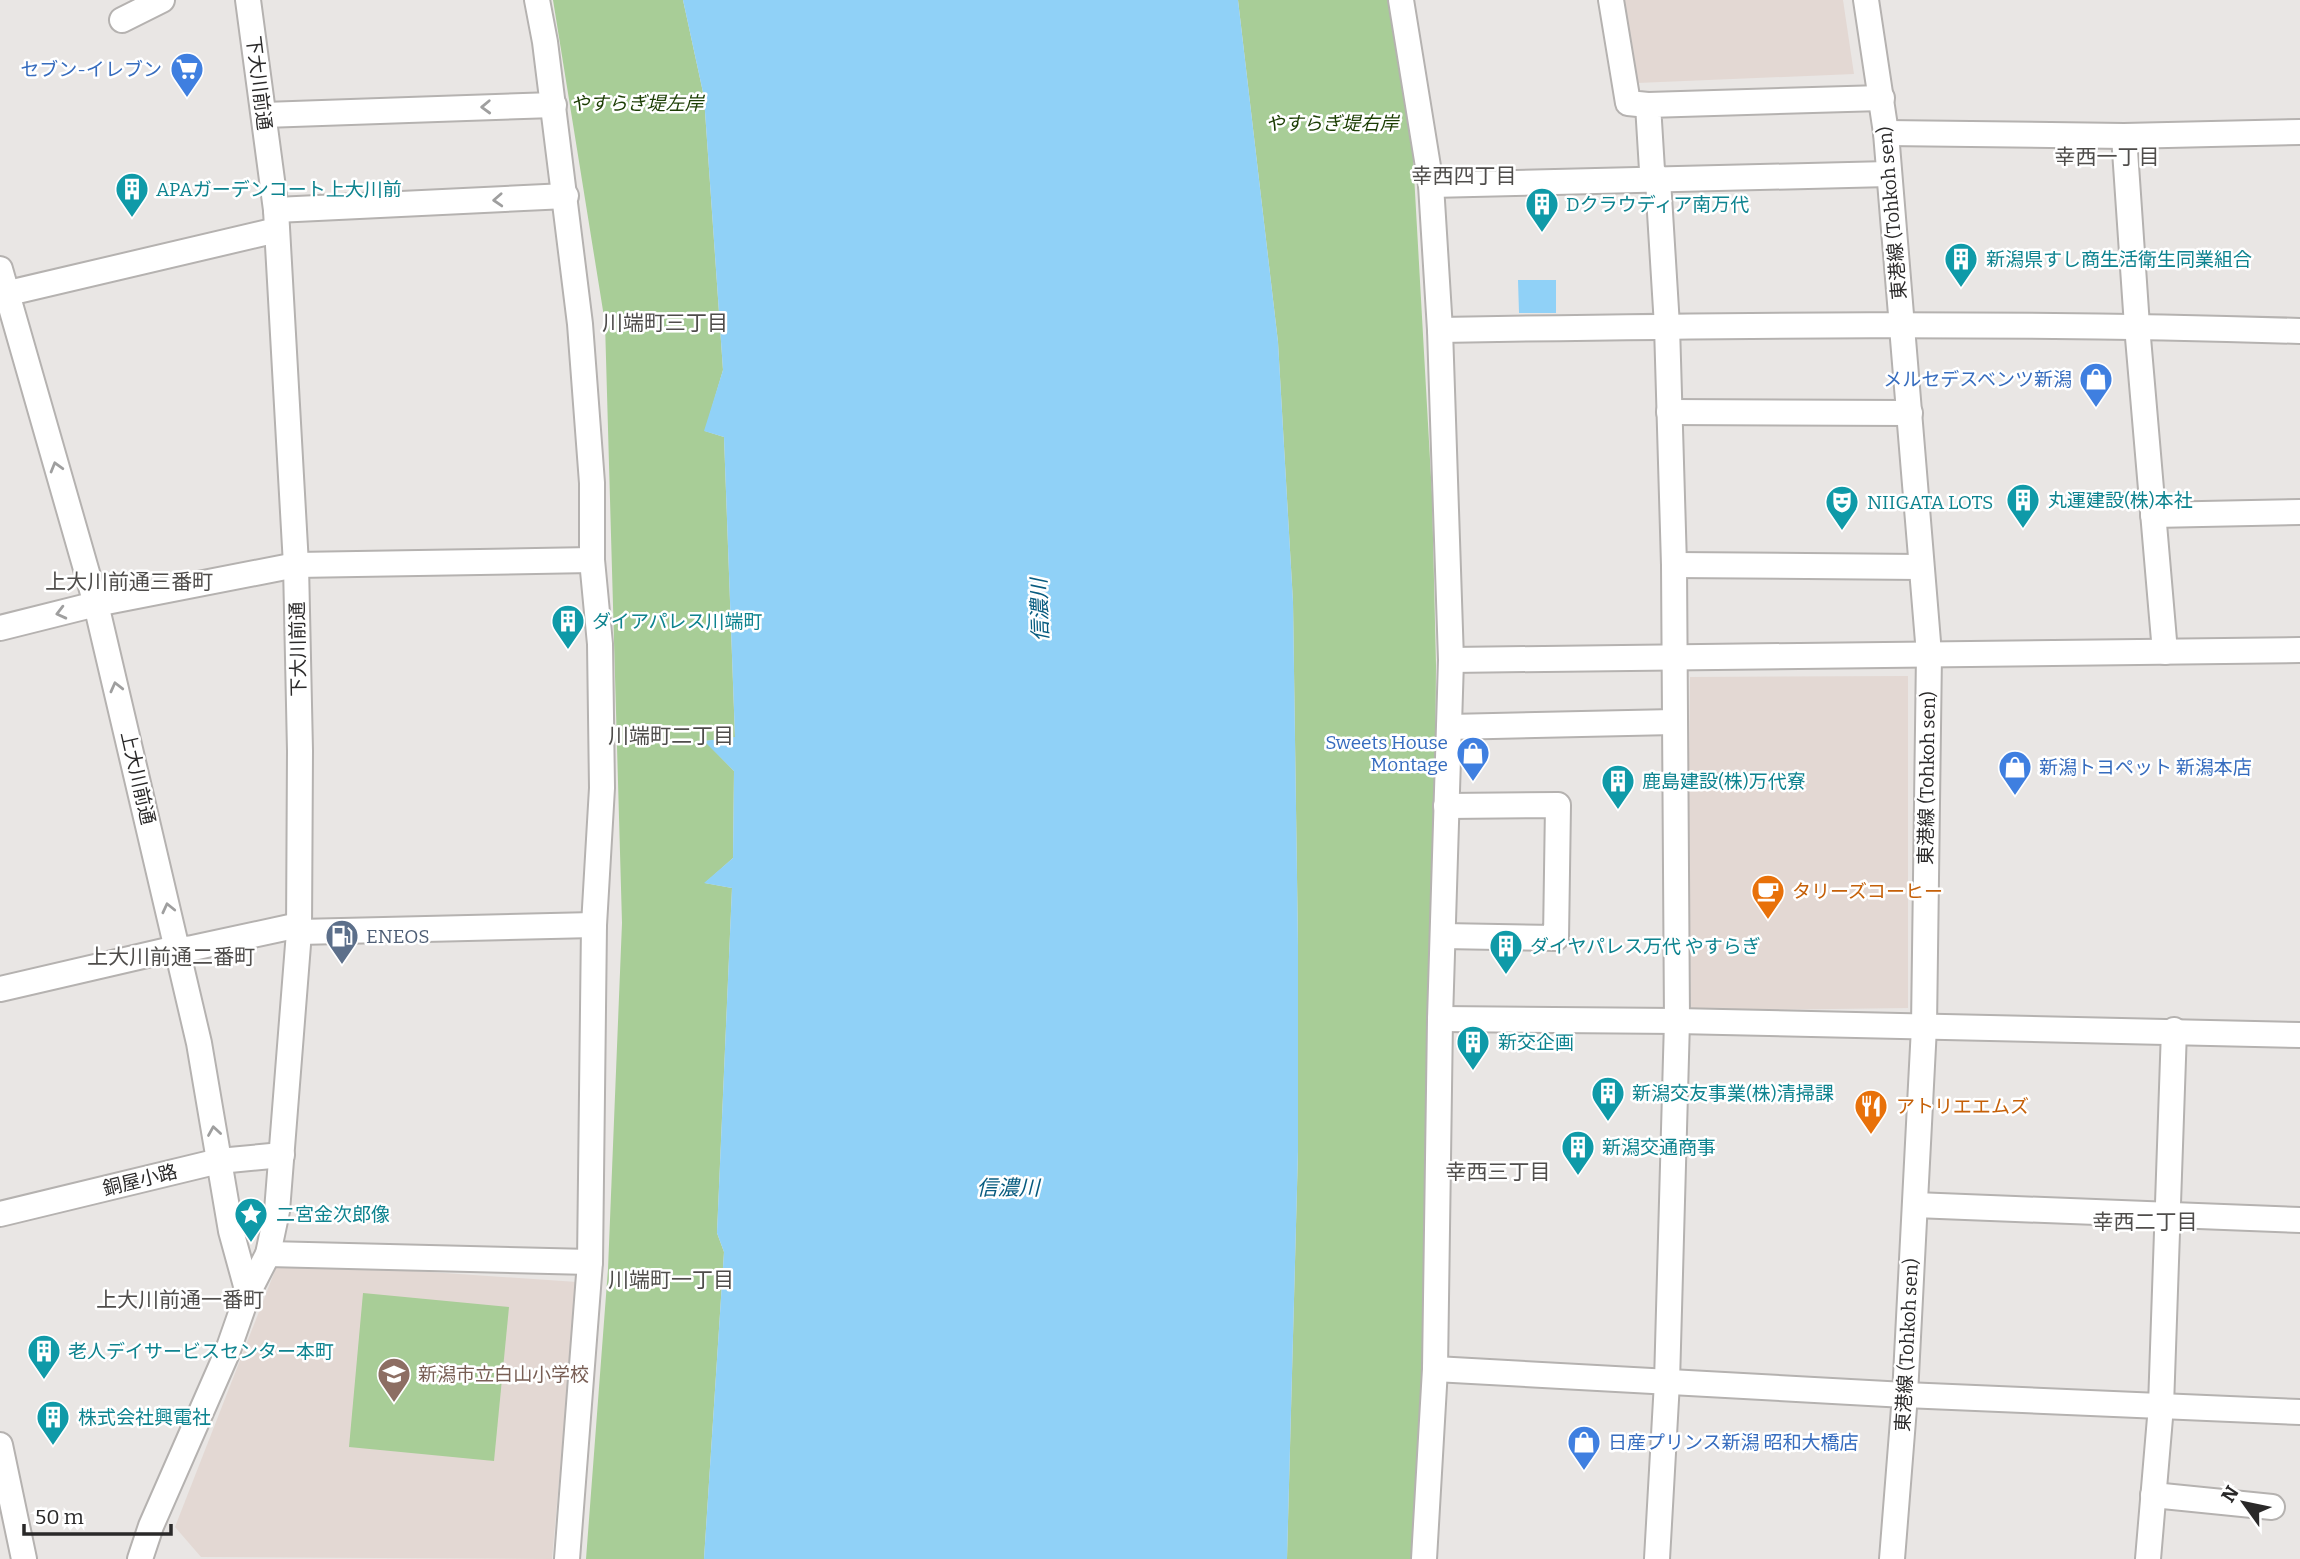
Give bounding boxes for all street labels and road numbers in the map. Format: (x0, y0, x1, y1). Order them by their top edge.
street label: 下大川前通 (242, 34, 276, 132)
street label: 東港線 (Tohkoh sen) (1873, 126, 1911, 300)
street label: 下大川前通 (286, 601, 310, 697)
street label: 東港線 (Tohkoh sen) (1914, 691, 1940, 865)
street label: 上大川前通 (116, 729, 160, 827)
street label: 銅屋小路 (100, 1160, 180, 1200)
street label: 東港線 (Tohkoh sen) (1891, 1258, 1923, 1432)

